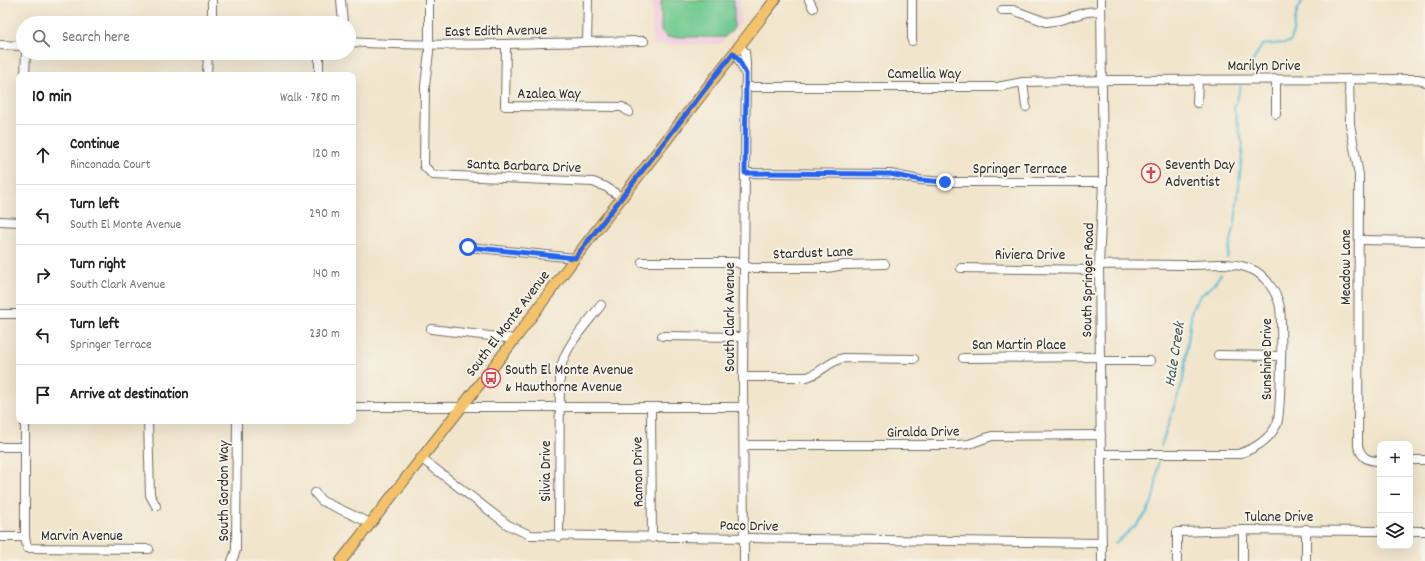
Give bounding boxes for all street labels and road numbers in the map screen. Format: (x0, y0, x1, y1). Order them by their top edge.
street label: East Edith Avenue (445, 20, 548, 44)
street label: Marilyn Drive (1227, 56, 1301, 78)
street label: Camellia Way (887, 64, 962, 86)
street label: Azalea Way (517, 84, 582, 106)
street label: Santa Barbara Drive (466, 154, 582, 180)
street label: Springer Terrace (973, 159, 1068, 181)
street label: South Springer Road (1077, 223, 1101, 338)
street label: Meadow Lane (1336, 229, 1358, 305)
street label: Stardust Lane (773, 242, 854, 266)
street label: Riviera Drive (995, 245, 1066, 267)
street label: South Clark Avenue (720, 262, 742, 372)
street label: South El Monte Avenue (461, 266, 556, 382)
street label: Sunshine Drive (1257, 318, 1279, 400)
street label: San Martin Place (972, 335, 1066, 357)
street label: Giralda Drive (886, 421, 960, 445)
street label: Ramon Drive (627, 436, 651, 507)
street label: South Gordon Way (214, 439, 236, 542)
street label: Silvia Drive (536, 440, 558, 502)
street label: Tulane Drive (1245, 507, 1314, 529)
street label: Paco Drive (719, 515, 779, 539)
street label: Marvin Avenue (41, 526, 123, 548)

